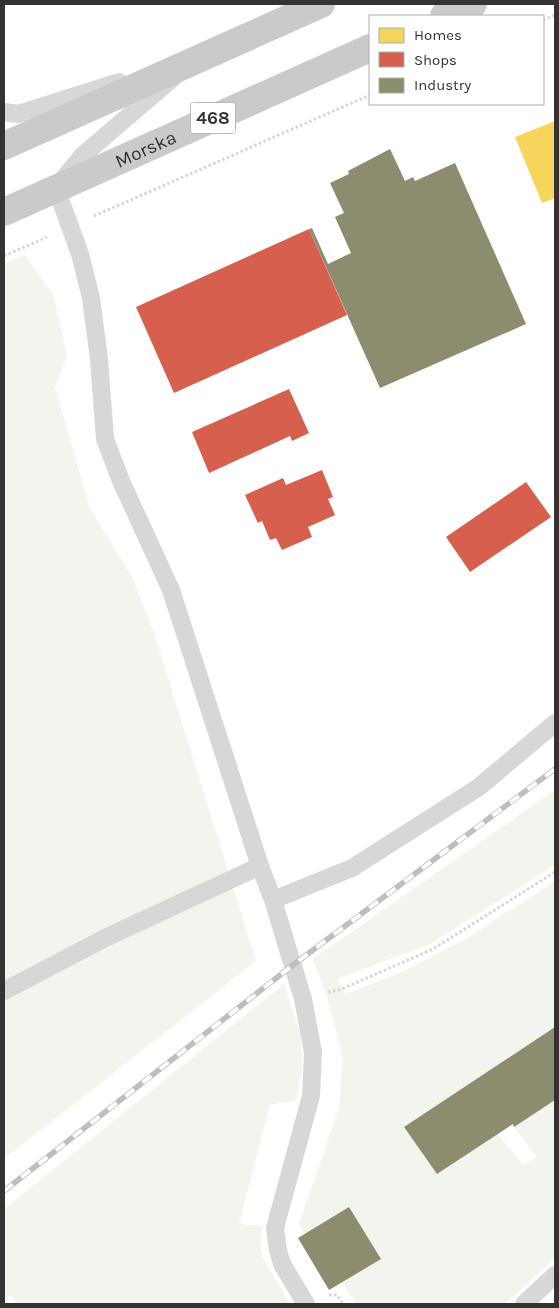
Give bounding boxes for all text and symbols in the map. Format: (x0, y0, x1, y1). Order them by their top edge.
legend (369, 15, 544, 105)
text: Homes (414, 26, 462, 44)
text: Shops (414, 51, 457, 69)
text: Industry (414, 76, 471, 94)
road number: 468 (190, 102, 236, 134)
street label: Morska (112, 126, 180, 173)

